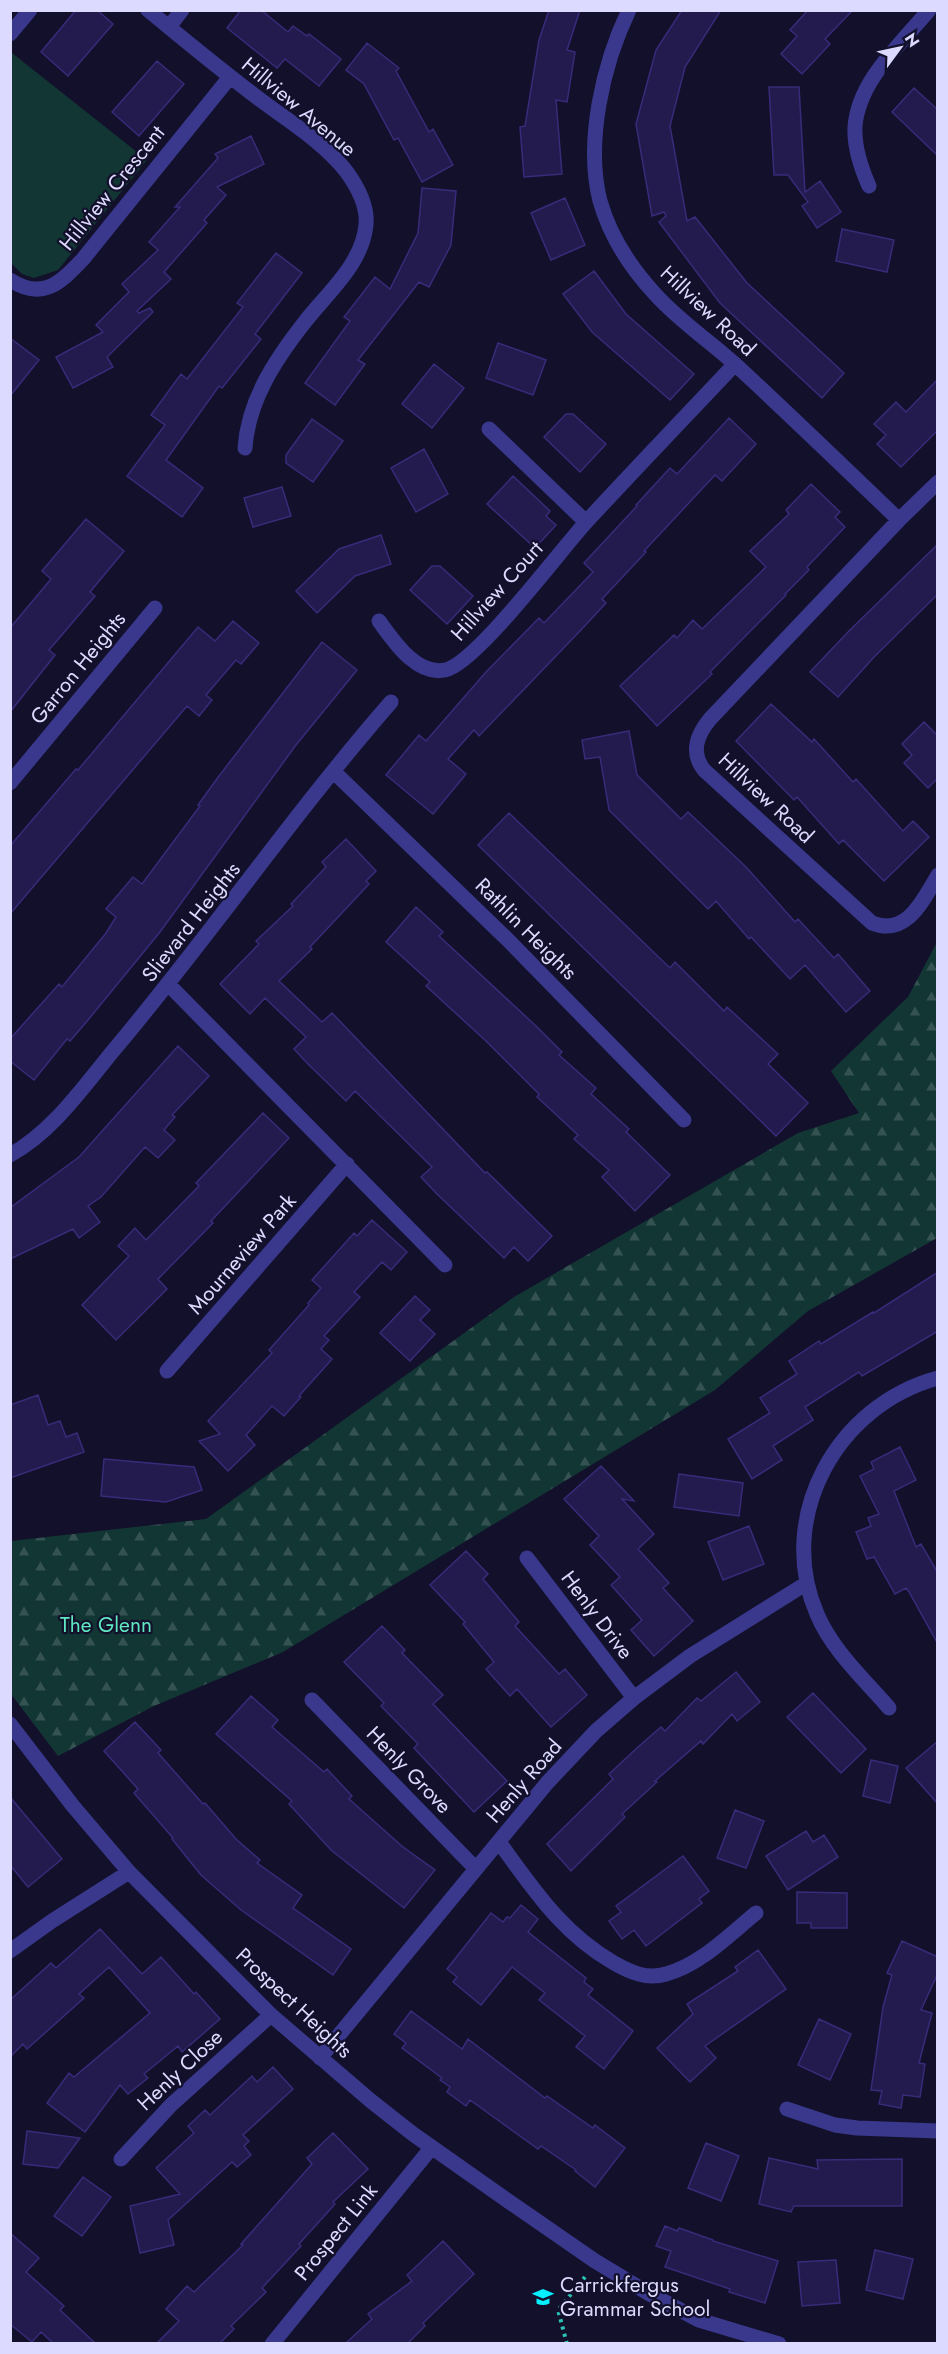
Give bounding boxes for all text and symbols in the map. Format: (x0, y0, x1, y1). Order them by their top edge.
north arrow (870, 18, 930, 78)
text: N (899, 29, 925, 52)
street label: Hillview Avenue (235, 50, 363, 164)
street label: Hillview Crescent (52, 119, 172, 257)
street label: Hillview Road (653, 259, 763, 363)
street label: Hillview Court (444, 534, 550, 648)
street label: Garron Heights (23, 605, 133, 731)
street label: Hillview Road (711, 746, 821, 850)
street label: Slievard Heights (135, 856, 247, 988)
street label: Rathlin Heights (468, 871, 584, 987)
street label: Mourneview Park (181, 1186, 303, 1321)
street label: Henly Drive (554, 1564, 640, 1666)
park label: The Glenn (60, 1610, 152, 1640)
street label: Henly Grove (360, 1720, 459, 1821)
street label: Henly Road (479, 1732, 569, 1830)
street label: Prospect Heights (229, 1941, 359, 2065)
street label: Henly Close (131, 2022, 230, 2118)
street label: Prospect Link (287, 2176, 385, 2287)
place label: Carrickfergus Grammar School (560, 2270, 710, 2324)
school or university icon: Carrickfergus Grammar School (531, 2285, 555, 2309)

